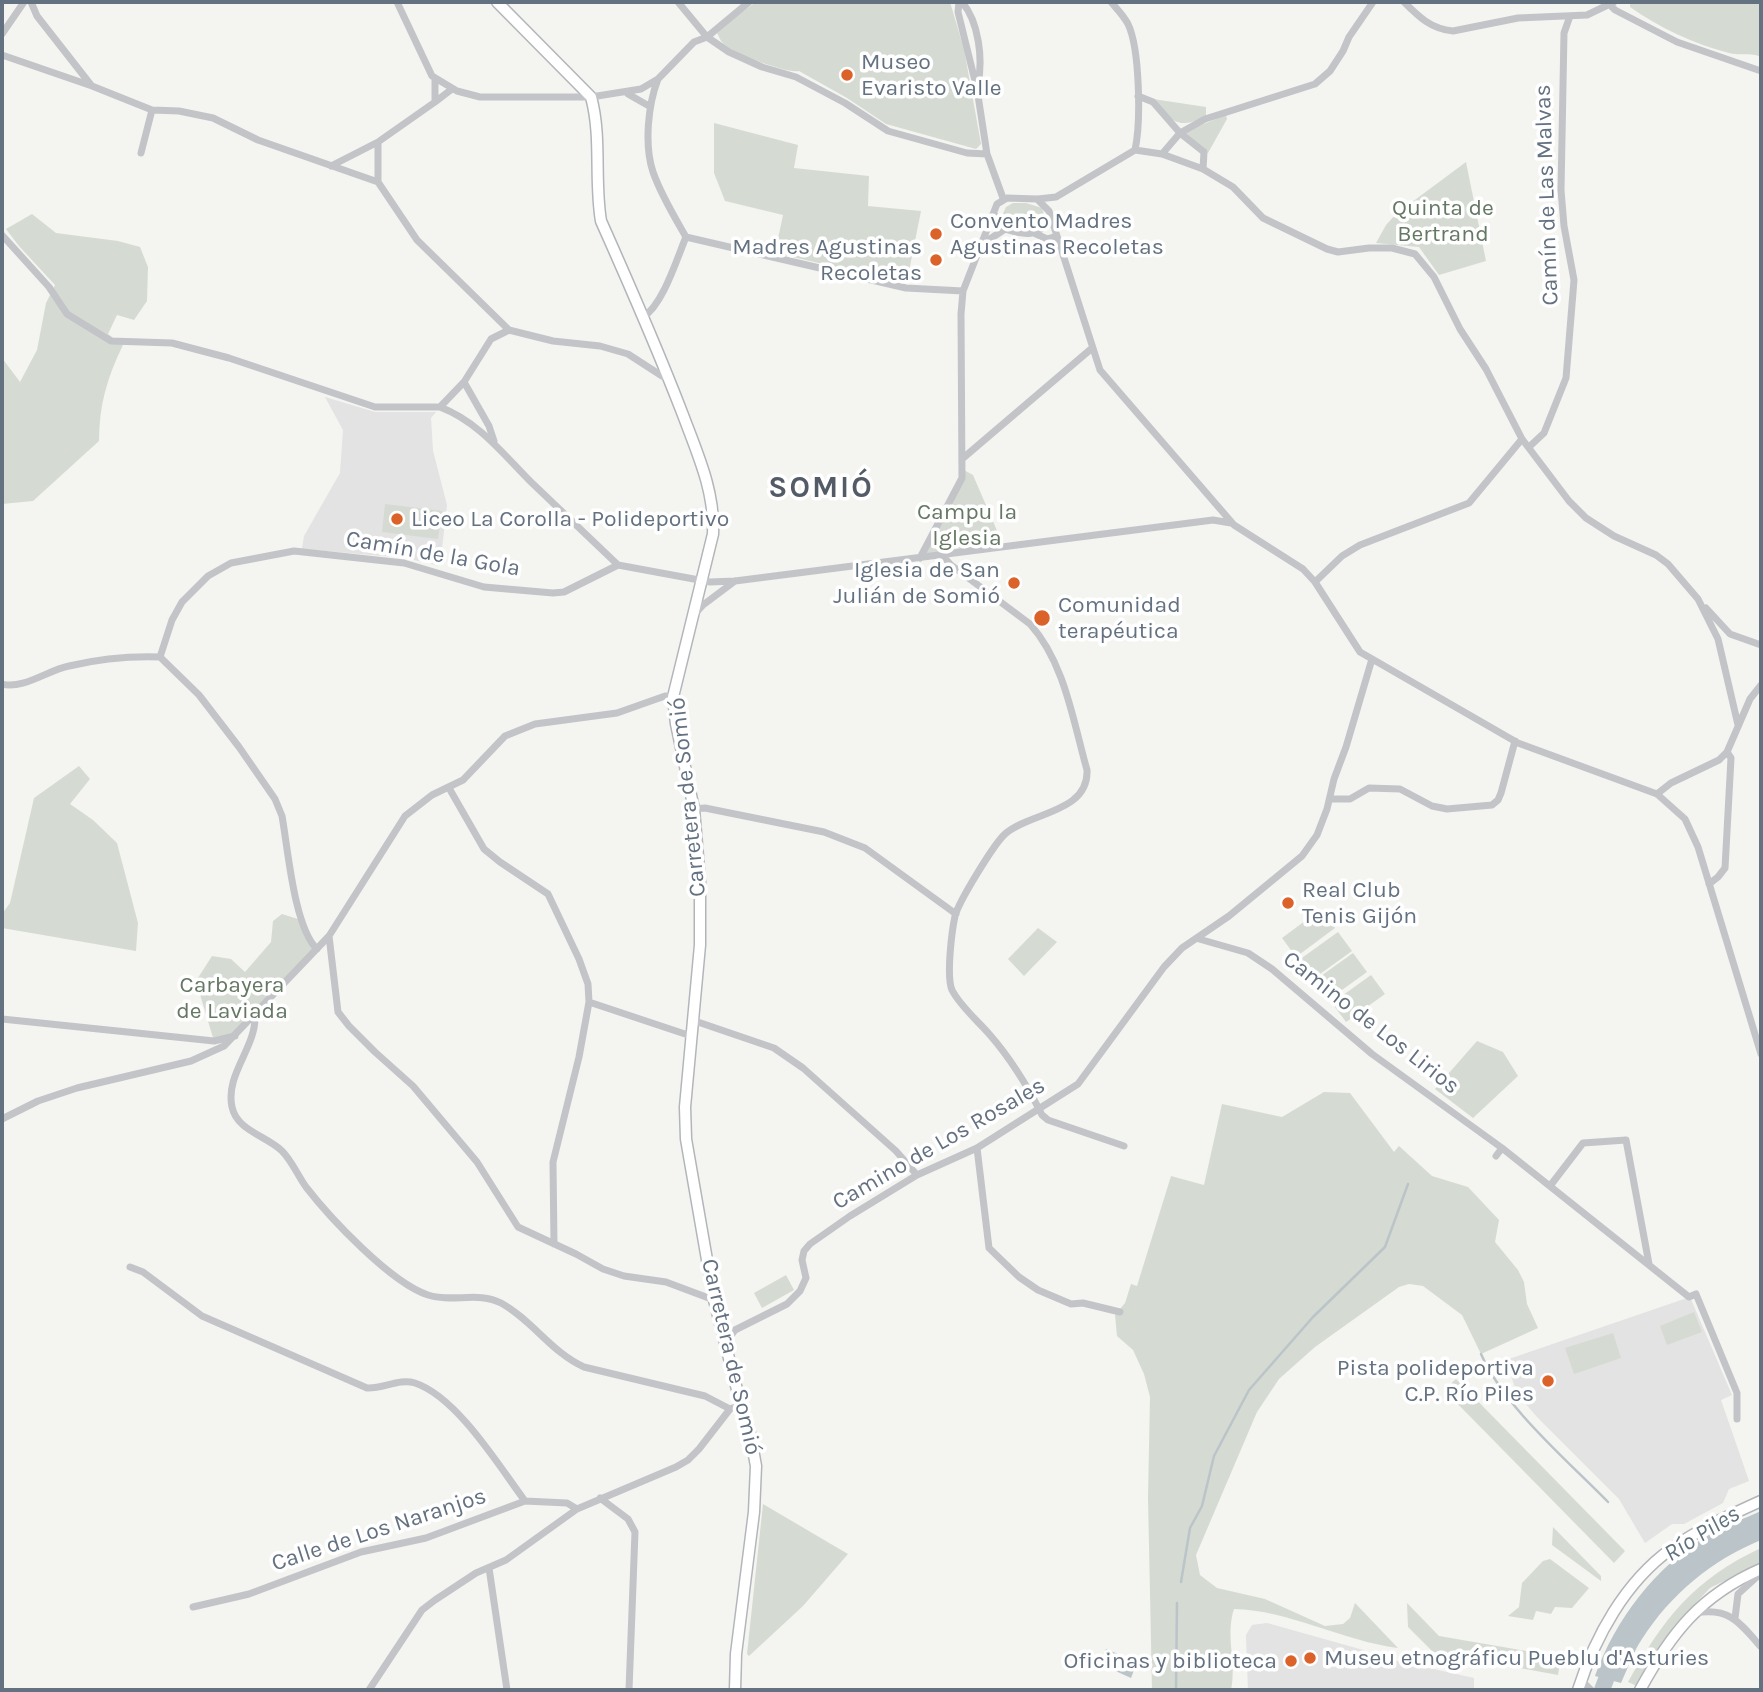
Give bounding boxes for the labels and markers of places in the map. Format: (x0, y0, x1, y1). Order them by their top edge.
place label: Museo Evaristo Valle (861, 48, 1002, 102)
marker: Museo Evaristo Valle (839, 67, 855, 83)
place label: Convento Madres Agustinas Recoletas (950, 207, 1164, 261)
marker: Convento Madres Agustinas Recoletas (928, 226, 944, 242)
place label: Madres Agustinas Recoletas (732, 233, 922, 287)
marker: Madres Agustinas Recoletas (928, 252, 944, 268)
place label: Liceo La Corolla - Polideportivo (411, 505, 729, 533)
marker: Liceo La Corolla - Polideportivo (389, 511, 405, 527)
place label: Iglesia de San Julián de Somió (833, 556, 1000, 610)
marker: Iglesia de San Julián de Somió (1006, 575, 1022, 591)
place label: Comunidad terapéutica (1058, 591, 1181, 645)
marker: Comunidad terapéutica (1032, 608, 1052, 628)
place label: Real Club Tenis Gijón (1302, 876, 1417, 930)
marker: Real Club Tenis Gijón (1280, 895, 1296, 911)
place label: Pista polideportiva C.P. Río Piles (1337, 1354, 1534, 1408)
marker: Pista polideportiva C.P. Río Piles (1540, 1373, 1556, 1389)
place label: Museu etnográficu Pueblu d'Asturies (1324, 1644, 1709, 1672)
place label: Oficinas y biblioteca (1063, 1647, 1277, 1675)
marker: Museu etnográficu Pueblu d'Asturies (1302, 1650, 1318, 1666)
marker: Oficinas y biblioteca (1283, 1653, 1299, 1669)

